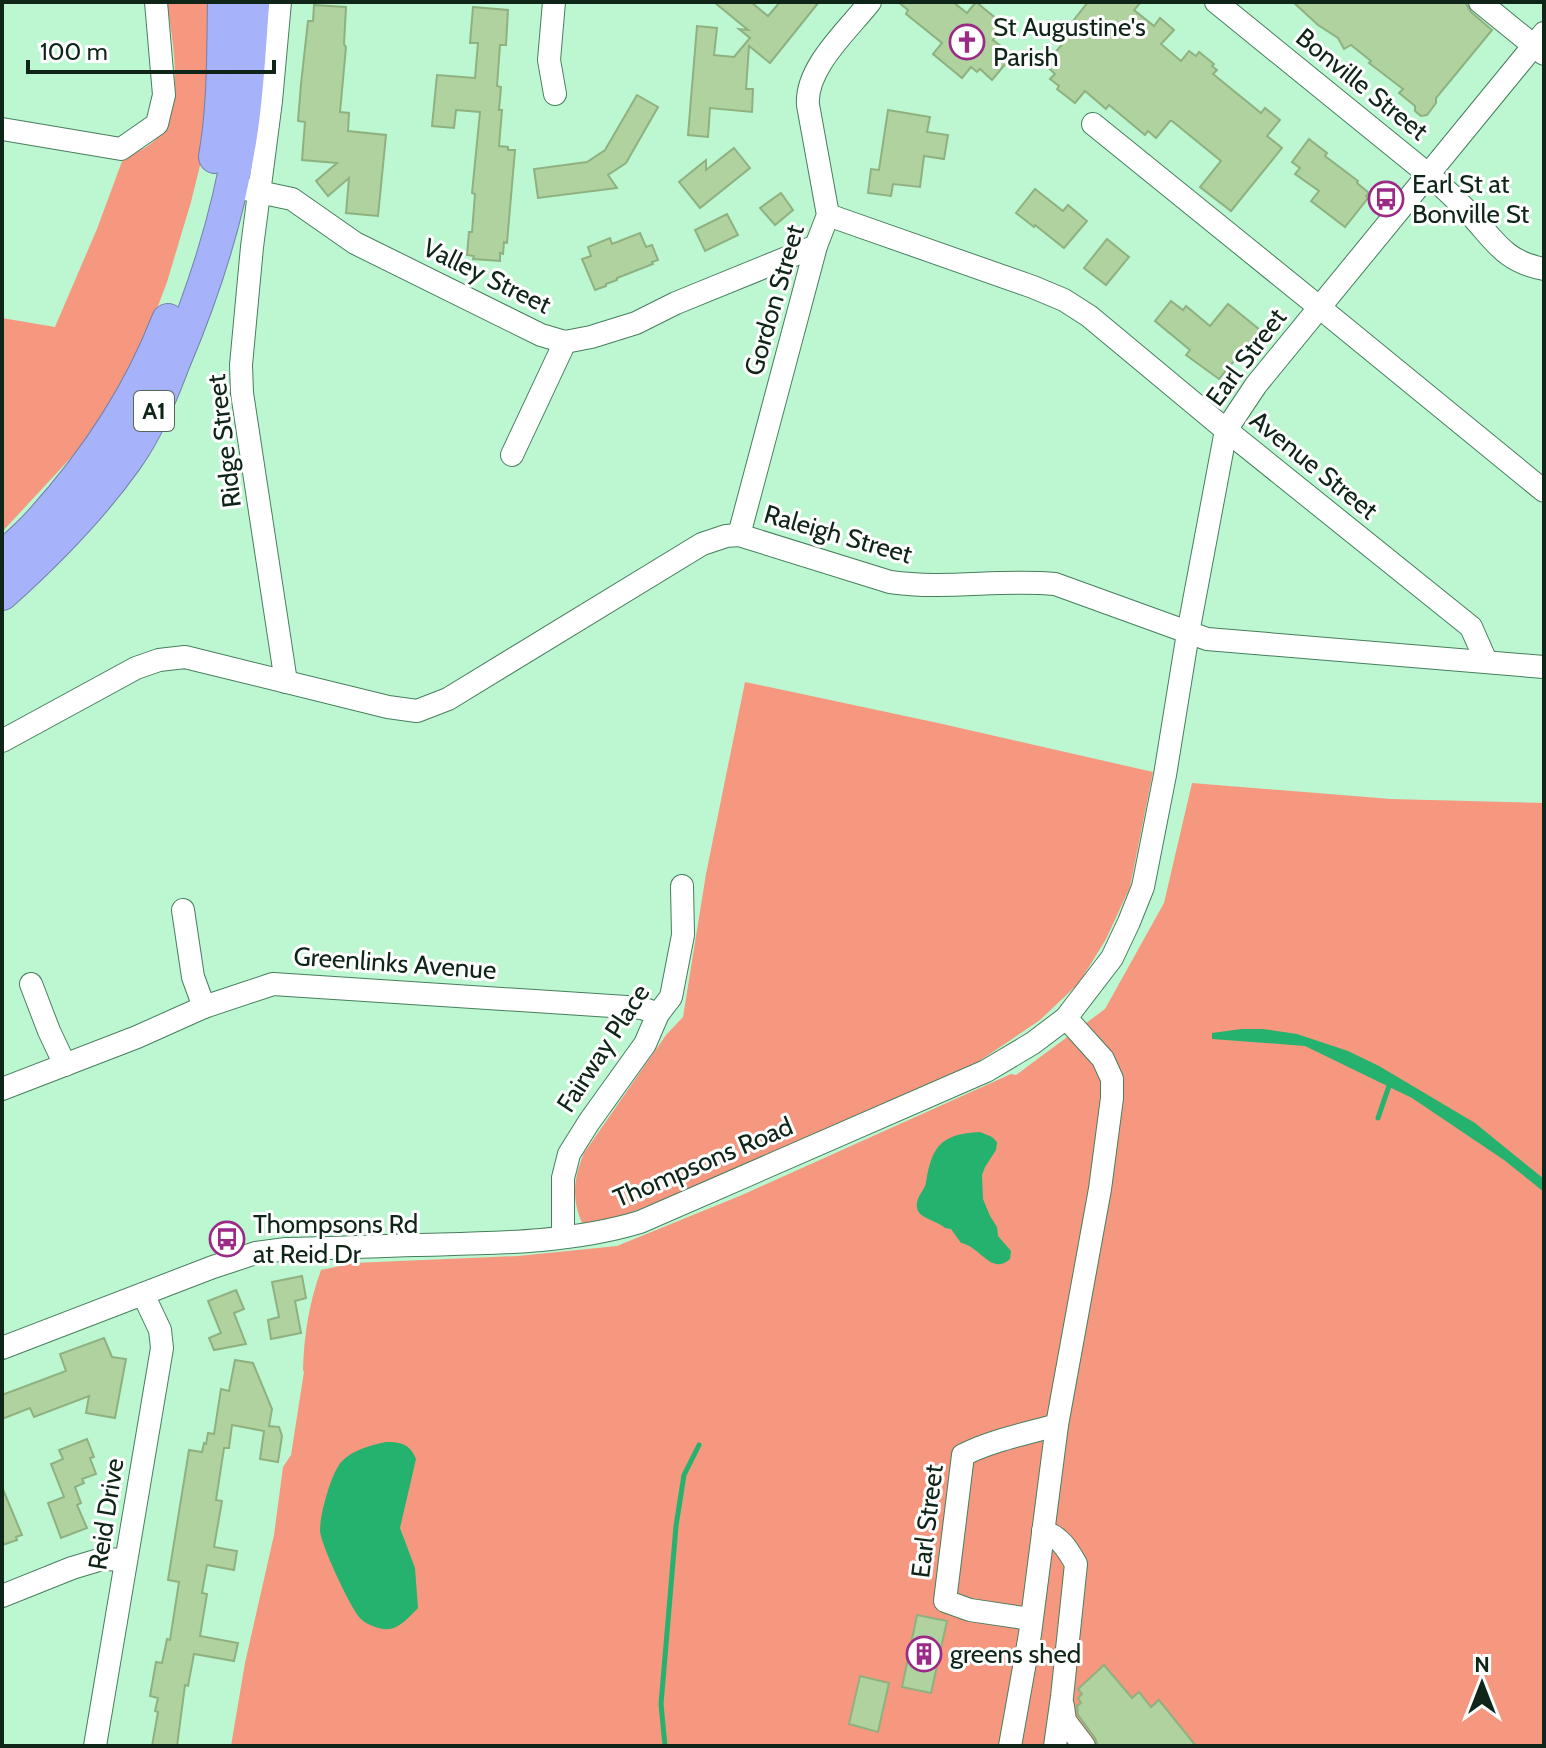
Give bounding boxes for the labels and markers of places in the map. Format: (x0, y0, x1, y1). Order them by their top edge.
place label: St Augustine's Parish (993, 11, 1146, 73)
church icon: St Augustine's Parish (948, 23, 986, 61)
place label: Earl St at Bonville St (1412, 168, 1529, 230)
bus stop icon: Earl St at Bonville St (1367, 180, 1405, 218)
place label: Thompsons Rd at Reid Dr (253, 1208, 418, 1270)
bus stop icon: Thompsons Rd at Reid Dr (208, 1220, 246, 1258)
building icon: greens shed (905, 1635, 943, 1673)
place label: greens shed (950, 1638, 1081, 1670)

